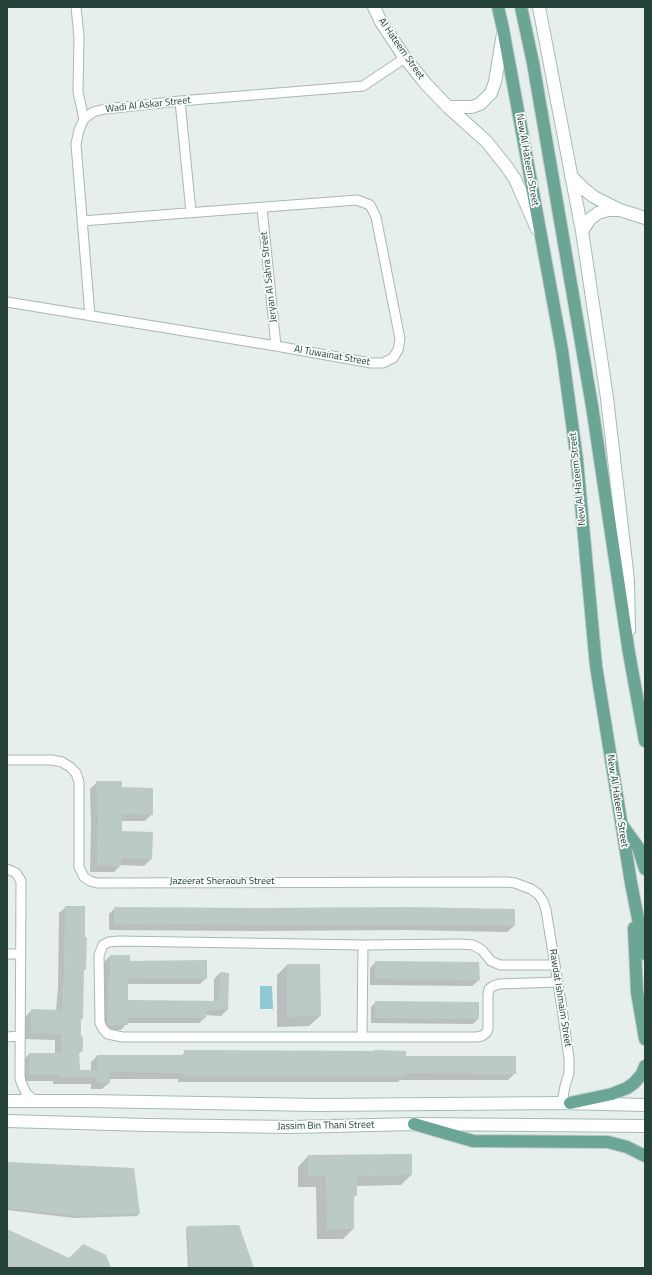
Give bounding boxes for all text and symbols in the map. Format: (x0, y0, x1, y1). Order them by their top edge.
street label: Al Hateem Street (375, 16, 427, 82)
street label: Wadi Al Askar Street (105, 95, 191, 115)
street label: New Al Hateem Street (513, 113, 541, 207)
street label: Jeryan Al Sahra Street (258, 231, 280, 323)
street label: Al Tuwainat Street (293, 343, 371, 369)
street label: New Al Hateem Street (567, 432, 589, 526)
street label: New Al Hateem Street (604, 754, 630, 848)
street label: Jazeerat Sheraouh Street (170, 876, 274, 888)
street label: Rawdat Ishmaim Street (546, 948, 574, 1048)
street label: Jassim Bin Thani Street (277, 1119, 375, 1133)

